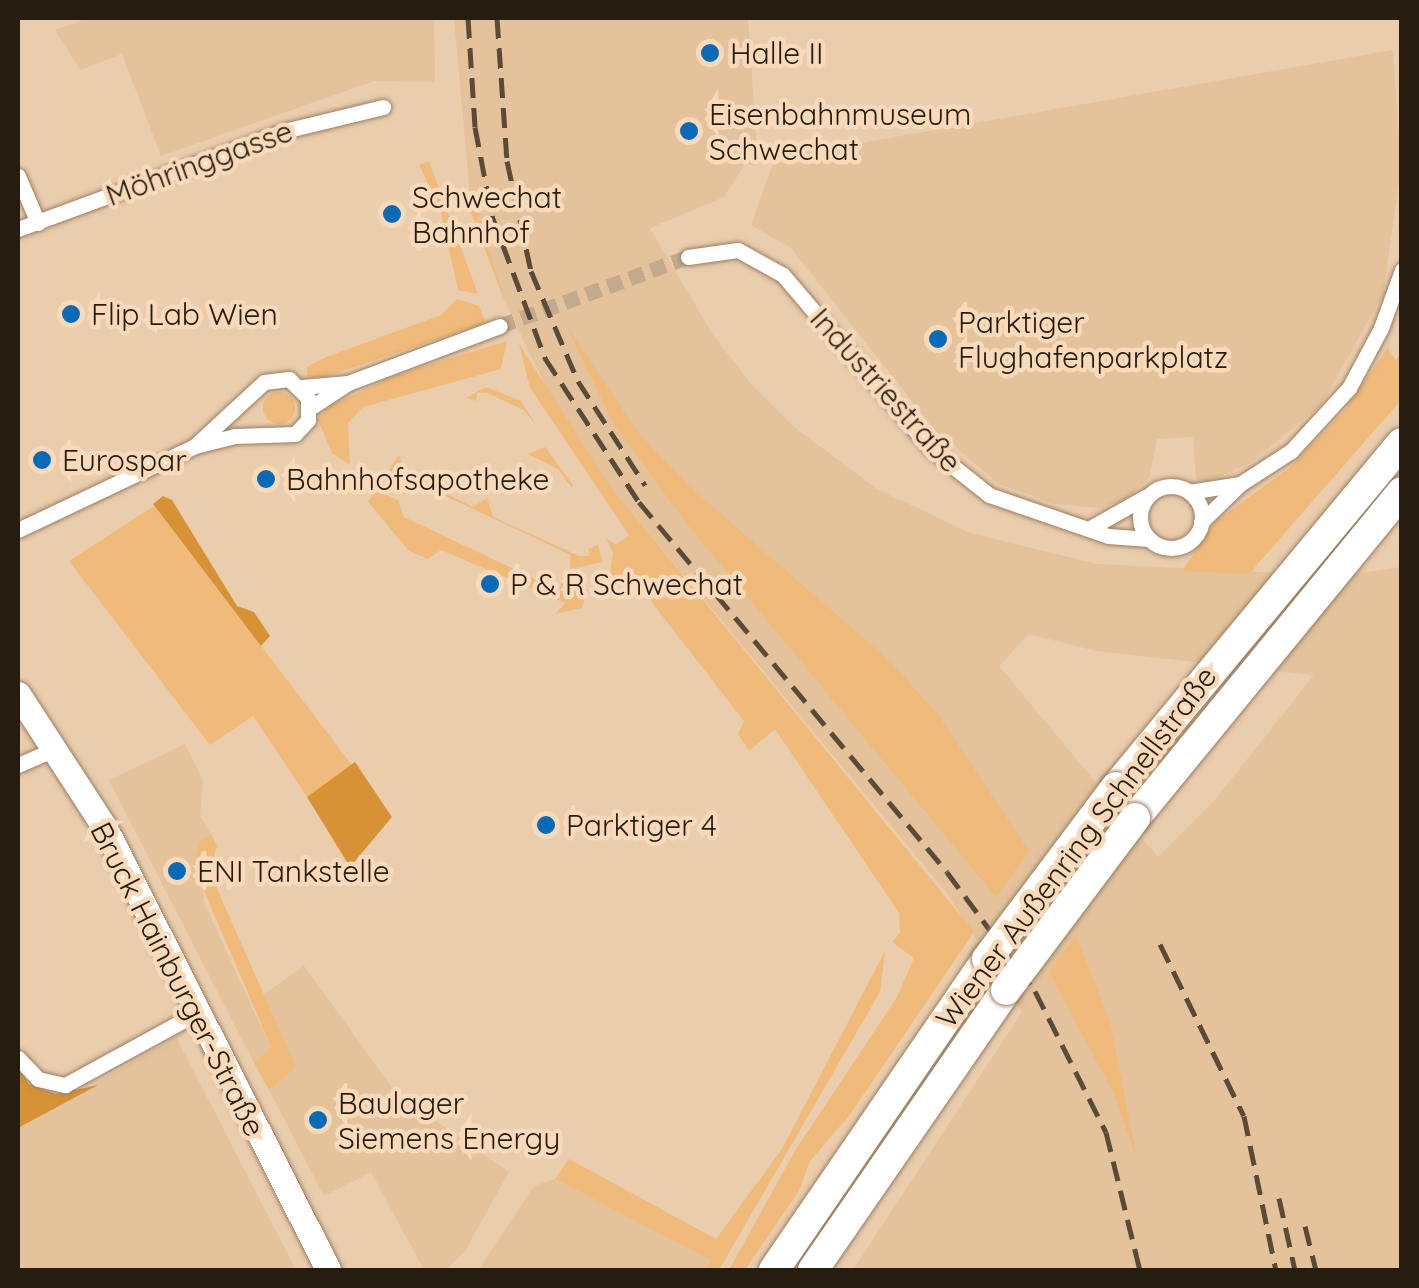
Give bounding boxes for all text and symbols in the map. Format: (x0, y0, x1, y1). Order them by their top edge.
place label: Halle II (730, 35, 823, 71)
marker: Halle II (699, 42, 721, 64)
place label: Eisenbahnmuseum Schwechat (709, 96, 971, 166)
street label: Möhringgasse (101, 113, 297, 213)
marker: Eisenbahnmuseum Schwechat (678, 120, 700, 142)
place label: Schwechat Bahnhof (412, 179, 562, 250)
marker: Schwechat Bahnhof (381, 203, 403, 225)
place label: Flip Lab Wien (91, 296, 278, 332)
street label: Industriestraße (803, 300, 969, 480)
marker: Flip Lab Wien (60, 303, 82, 325)
place label: Parktiger Flughafenparkplatz (958, 304, 1228, 374)
marker: Parktiger Flughafenparkplatz (927, 328, 949, 350)
place label: Eurospar (62, 442, 187, 478)
marker: Eurospar (31, 449, 53, 471)
place label: Bahnhofsapotheke (286, 461, 549, 497)
marker: Bahnhofsapotheke (255, 468, 277, 490)
place label: P & R Schwechat (510, 566, 743, 602)
marker: P & R Schwechat (479, 573, 501, 595)
street label: Wiener Außenring Schnellstraße (928, 659, 1224, 1035)
place label: Parktiger 4 (566, 807, 717, 843)
marker: Parktiger 4 (535, 814, 557, 836)
street label: Bruck Hainburger-Straße (83, 816, 273, 1142)
place label: ENI Tankstelle (197, 853, 390, 889)
marker: ENI Tankstelle (166, 860, 188, 882)
place label: Baulager Siemens Energy (338, 1085, 560, 1156)
marker: Baulager Siemens Energy (307, 1109, 329, 1131)

